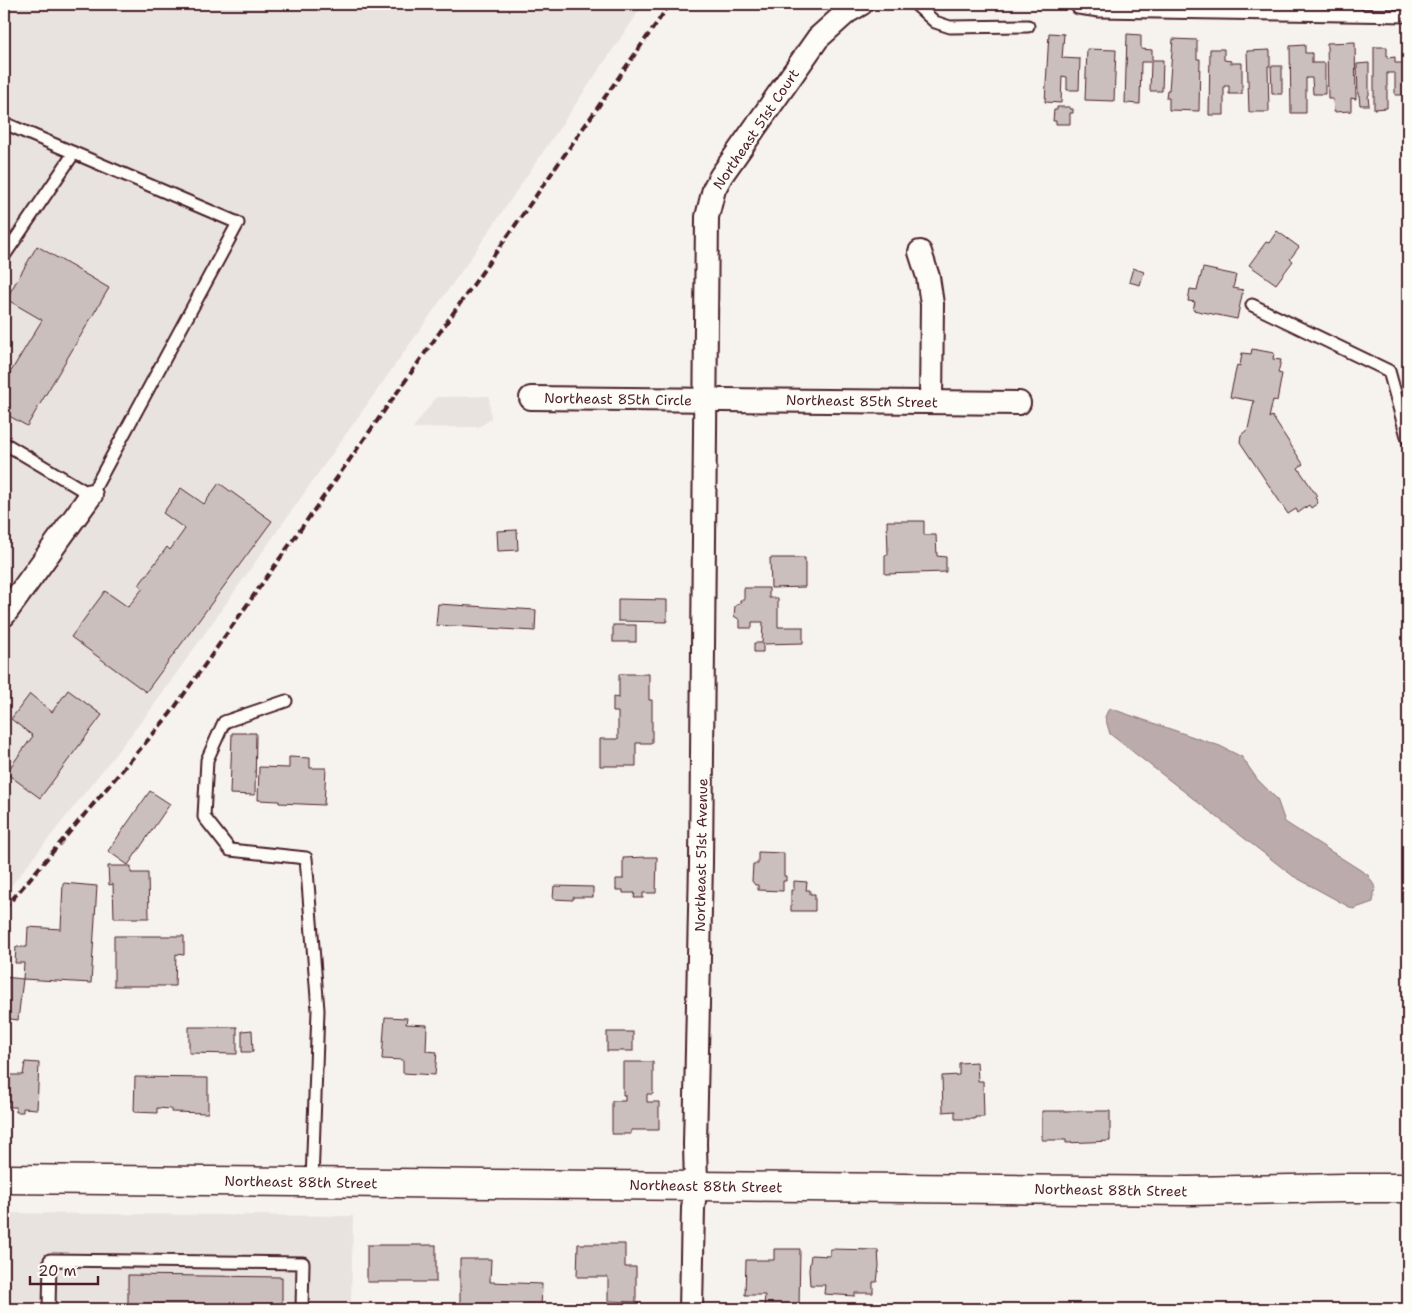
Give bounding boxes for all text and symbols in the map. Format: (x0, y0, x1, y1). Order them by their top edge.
street label: Northeast 51st Court (709, 65, 803, 193)
street label: Northeast 85th Circle (544, 389, 692, 409)
street label: Northeast 85th Street (786, 391, 938, 411)
street label: Northeast 51st Avenue (691, 778, 711, 932)
street label: Northeast 88th Street (224, 1172, 378, 1192)
street label: Northeast 88th Street (629, 1176, 783, 1196)
street label: Northeast 88th Street (1034, 1180, 1188, 1200)
scale bar (30, 1253, 98, 1285)
text: 20 m (38, 1261, 77, 1281)

